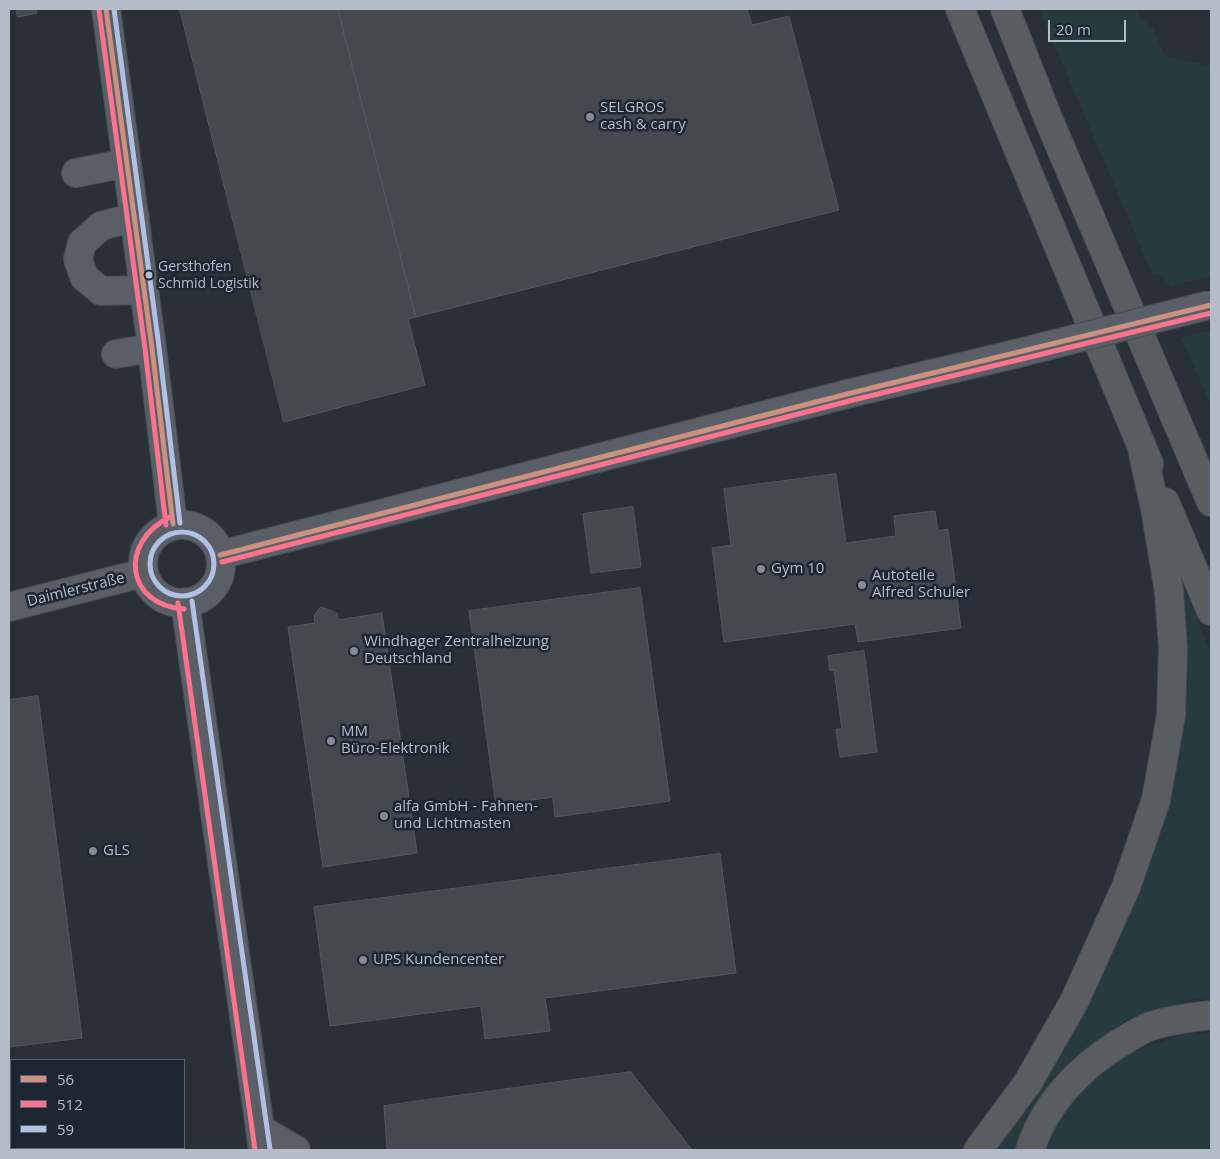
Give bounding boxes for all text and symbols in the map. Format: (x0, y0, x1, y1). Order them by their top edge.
scale bar (1050, 10, 1128, 42)
text: 20 m (1056, 19, 1091, 39)
place label: SELGROS cash & carry (600, 99, 686, 134)
marker: SELGROS cash & carry (584, 111, 596, 123)
place label: Gersthofen Schmid Logistik (158, 259, 259, 292)
marker: Gersthofen Schmid Logistik (144, 270, 154, 280)
place label: Gym 10 (771, 560, 824, 578)
marker: Gym 10 (755, 563, 767, 575)
place label: Autoteile Alfred Schuler (872, 567, 970, 602)
street label: Daimlerstraße (25, 569, 127, 611)
marker: Autoteile Alfred Schuler (856, 579, 868, 591)
place label: Windhager Zentralheizung Deutschland (364, 633, 549, 668)
marker: Windhager Zentralheizung Deutschland (348, 645, 360, 657)
place label: MM Büro-Elektronik (341, 723, 450, 758)
marker: MM Büro-Elektronik (325, 735, 337, 747)
place label: alfa GmbH - Fahnen- und Lichtmasten (394, 798, 538, 833)
marker: alfa GmbH - Fahnen- und Lichtmasten (378, 810, 390, 822)
place label: GLS (103, 842, 130, 860)
marker: GLS (87, 845, 99, 857)
place label: UPS Kundencenter (373, 951, 504, 969)
marker: UPS Kundencenter (357, 954, 369, 966)
legend (10, 1059, 185, 1149)
text: 56 (57, 1069, 74, 1089)
text: 512 (57, 1094, 83, 1114)
text: 59 (57, 1119, 74, 1139)

